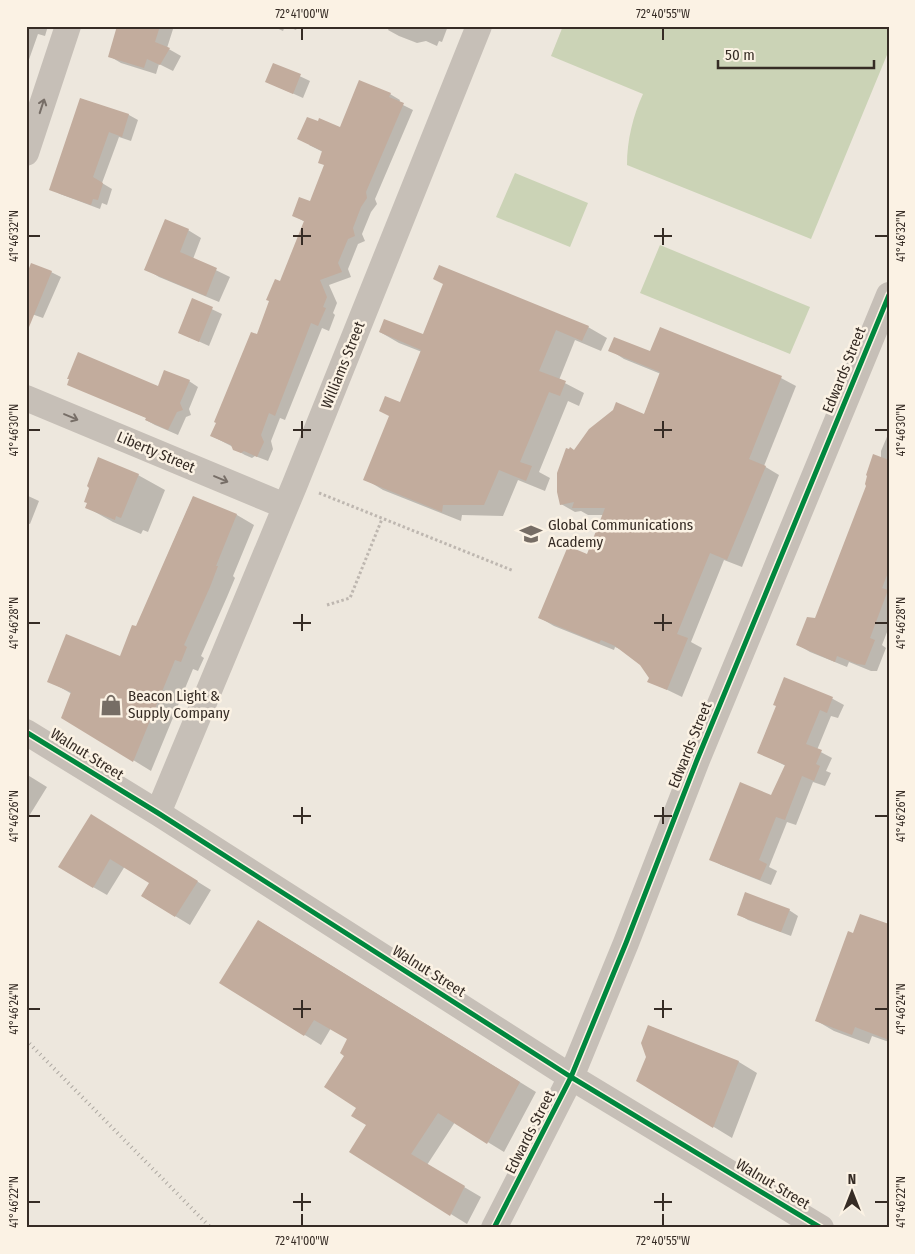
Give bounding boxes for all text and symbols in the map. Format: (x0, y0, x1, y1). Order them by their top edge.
text: 72°41'00"W (275, 7, 329, 21)
text: 72°40'55"W (636, 7, 690, 21)
scale bar (718, 38, 874, 70)
text: 50 m (725, 46, 755, 64)
one-way arrow (37, 99, 47, 115)
text: 41°46'32"N (7, 210, 21, 262)
text: 41°46'32"N (894, 210, 908, 262)
street label: Williams Street (317, 319, 369, 411)
street label: Edwards Street (819, 324, 870, 416)
text: 41°46'30"N (7, 404, 21, 456)
text: 41°46'30"N (894, 404, 908, 456)
one-way arrow (63, 413, 78, 422)
street label: Liberty Street (114, 427, 198, 477)
one-way arrow (213, 475, 228, 485)
place label: Global Communications Academy (548, 516, 693, 551)
school or university icon: Global Communications Academy (518, 521, 544, 547)
text: 41°46'28"N (7, 597, 21, 649)
text: 41°46'28"N (894, 597, 908, 649)
place label: Beacon Light & Supply Company (128, 687, 230, 722)
shop icon: Beacon Light & Supply Company (98, 692, 124, 718)
street label: Edwards Street (665, 699, 716, 791)
street label: Walnut Street (47, 724, 127, 784)
text: 41°46'26"N (7, 790, 21, 842)
text: 41°46'26"N (894, 790, 908, 842)
street label: Walnut Street (389, 941, 469, 1001)
text: 41°46'24"N (7, 983, 21, 1035)
text: 41°46'24"N (894, 983, 908, 1035)
street label: Edwards Street (501, 1087, 559, 1177)
street label: Walnut Street (733, 1155, 813, 1213)
north arrow (828, 1166, 878, 1216)
text: N (848, 1171, 856, 1188)
text: 41°46'22"N (7, 1176, 21, 1228)
text: 41°46'22"N (894, 1176, 908, 1228)
text: 72°41'00"W (275, 1234, 329, 1248)
text: 72°40'55"W (636, 1234, 690, 1248)

